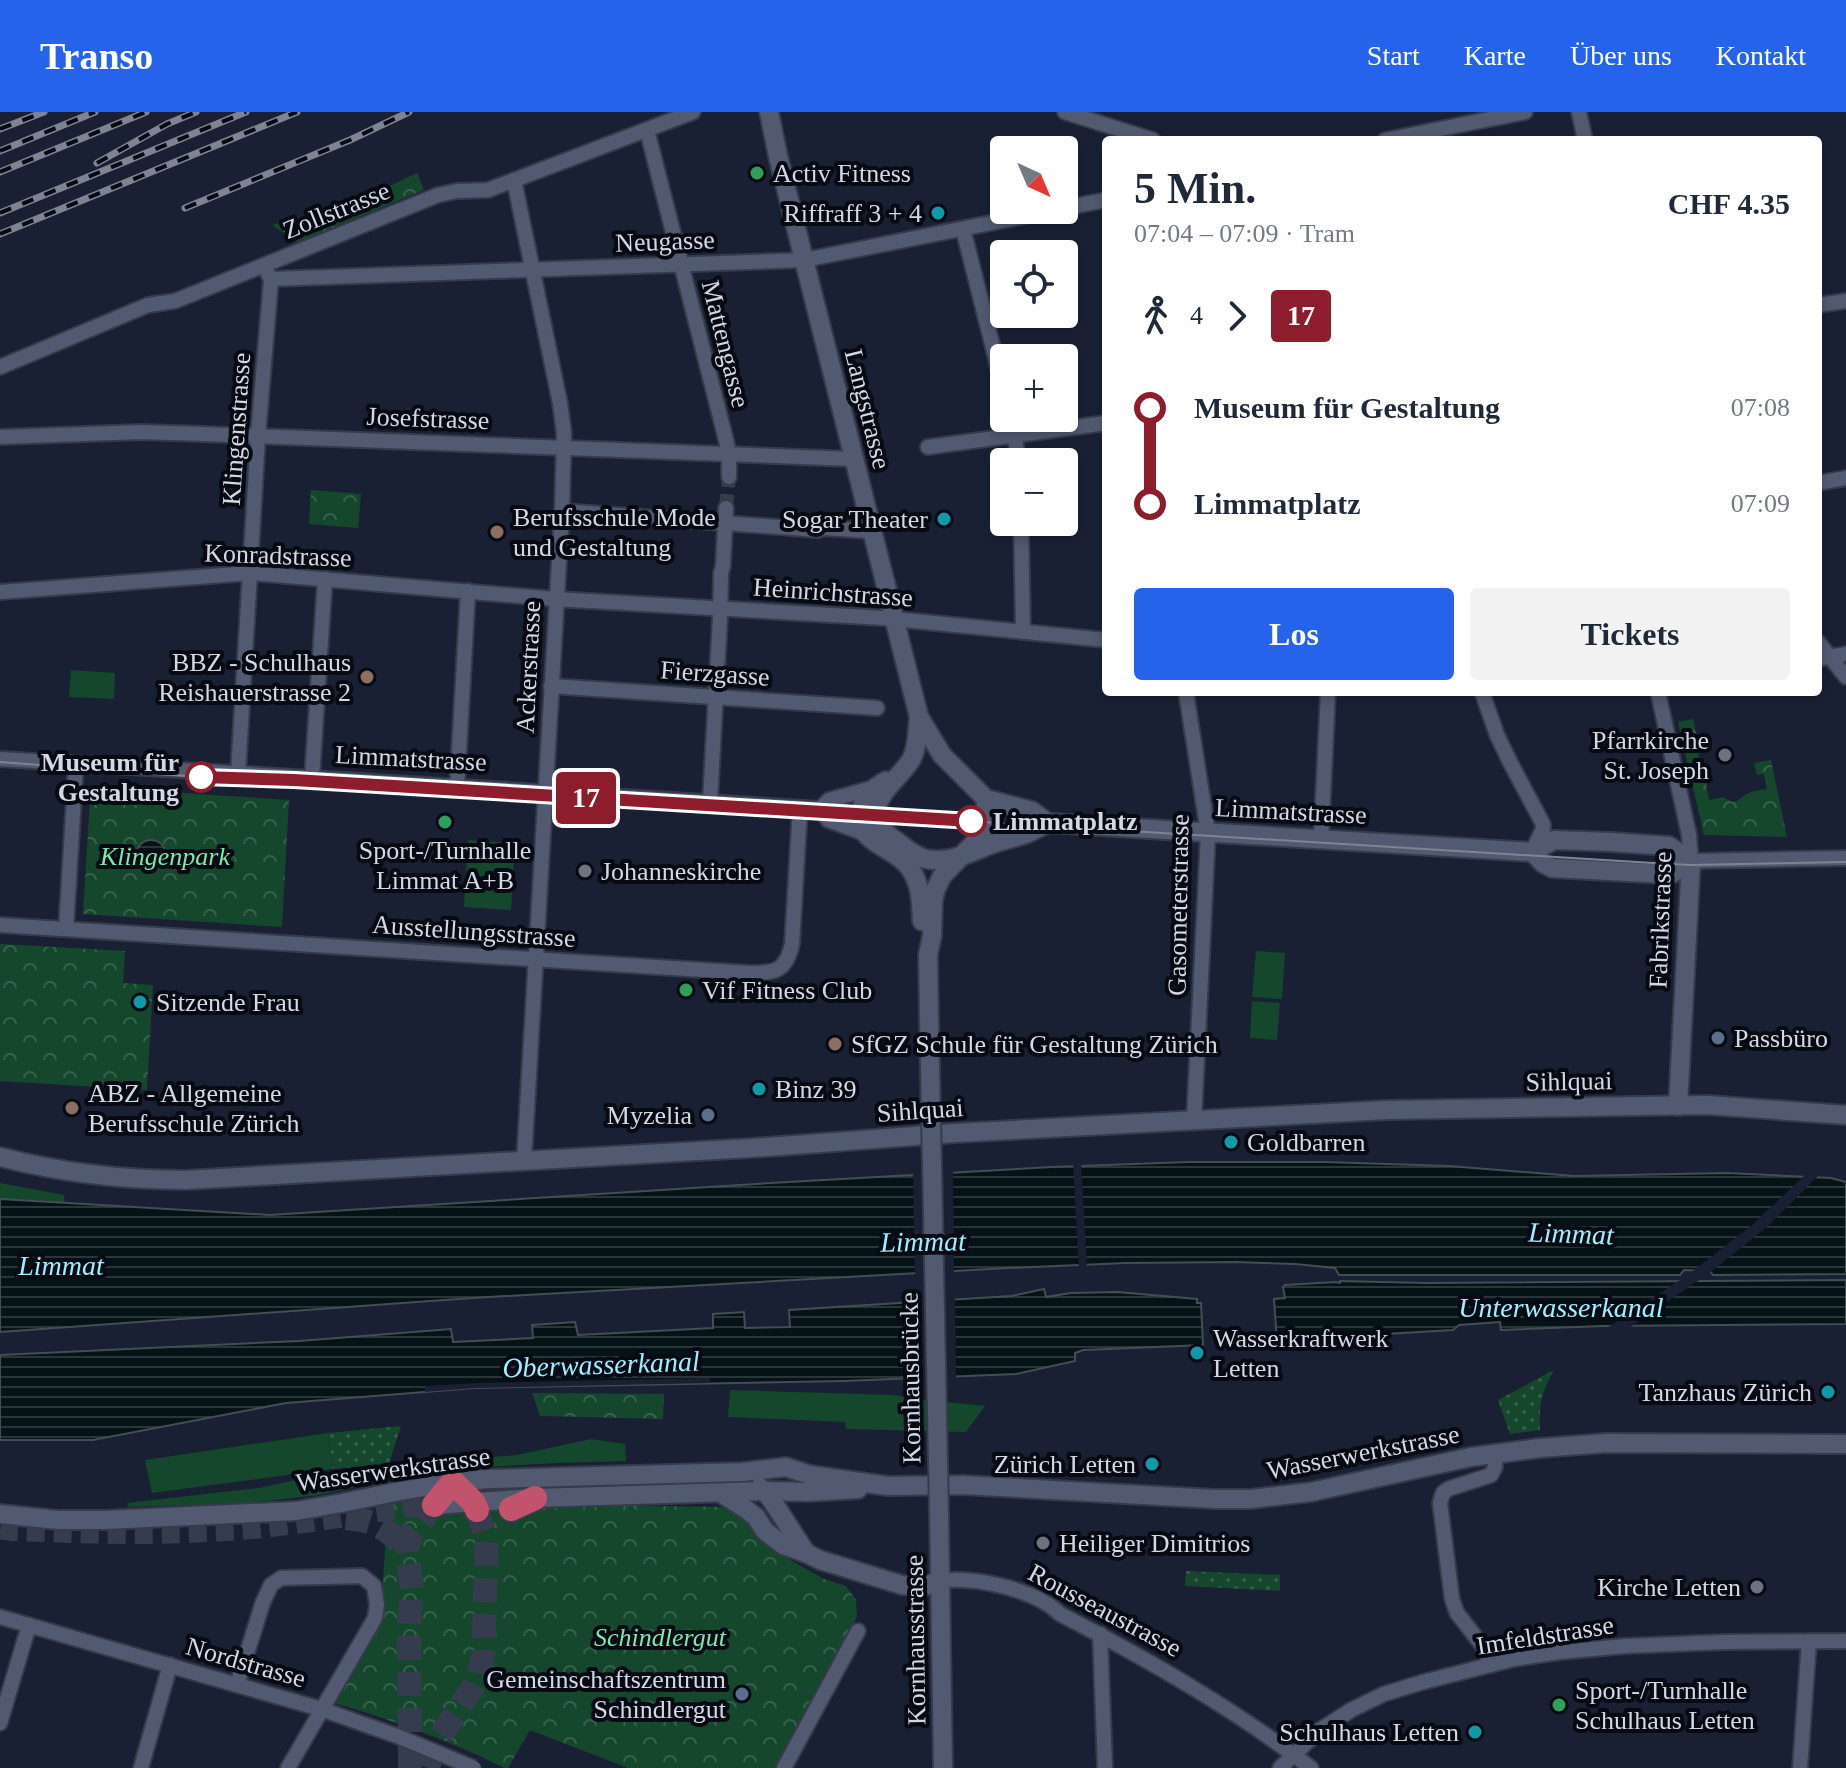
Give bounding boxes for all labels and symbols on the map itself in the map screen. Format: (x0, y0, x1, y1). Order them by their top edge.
north arrow (990, 136, 1078, 224)
place label: Activ Fitness (773, 159, 911, 188)
marker: Activ Fitness (748, 164, 766, 182)
street label: Zollstrasse (279, 176, 394, 245)
place label: Riffraff 3 + 4 (783, 199, 922, 228)
marker: Riffraff 3 + 4 (929, 204, 947, 222)
street label: Neugasse (615, 225, 715, 258)
street label: Mattengasse (696, 278, 755, 411)
street label: Langstrasse (839, 346, 896, 472)
street label: Klingenstrasse (217, 352, 256, 506)
street label: Josefstrasse (366, 402, 490, 435)
place label: Berufsschule Mode und Gestaltung (513, 503, 716, 562)
place label: Sogar Theater (782, 505, 928, 534)
marker: Sogar Theater (935, 510, 953, 528)
marker: Berufsschule Mode und Gestaltung (488, 523, 506, 541)
street label: Konradstrasse (204, 538, 352, 573)
street label: Heinrichstrasse (752, 572, 914, 613)
street label: Ackerstrasse (511, 600, 546, 734)
place label: BBZ - Schulhaus Reishauerstrasse 2 (158, 648, 351, 707)
street label: Fierzgasse (659, 655, 771, 692)
marker: BBZ - Schulhaus Reishauerstrasse 2 (358, 668, 376, 686)
place label: Pfarrkirche St. Joseph (1592, 726, 1709, 785)
street label: Limmatstrasse (334, 740, 487, 777)
marker: Pfarrkirche St. Joseph (1716, 746, 1734, 764)
place label: Museum für Gestaltung (41, 748, 179, 807)
marker: Museum für Gestaltung (186, 762, 216, 792)
line badge: 17 (550, 772, 622, 824)
street label: Limmatstrasse (1214, 793, 1367, 830)
marker: Limmatplatz (956, 806, 986, 836)
place label: Limmatplatz (993, 807, 1137, 836)
marker: Sport-/Turnhalle Limmat A+B (436, 813, 454, 831)
street label: Gasometerstrasse (1162, 814, 1195, 996)
place label: Sport-/Turnhalle Limmat A+B (359, 836, 531, 895)
park label: Klingenpark (99, 842, 230, 871)
street label: Fabrikstrasse (1644, 851, 1677, 989)
place label: Johanneskirche (601, 857, 761, 886)
marker: Johanneskirche (576, 862, 594, 880)
street label: Ausstellungsstrasse (371, 910, 577, 953)
place label: Vif Fitness Club (702, 976, 872, 1005)
marker: Vif Fitness Club (677, 981, 695, 999)
place label: Sitzende Frau (156, 988, 300, 1017)
marker: Sitzende Frau (131, 993, 149, 1011)
place label: Passbüro (1734, 1024, 1828, 1053)
marker: Passbüro (1709, 1029, 1727, 1047)
place label: SfGZ Schule für Gestaltung Zürich (851, 1030, 1218, 1059)
marker: SfGZ Schule für Gestaltung Zürich (826, 1035, 844, 1053)
street label: Sihlquai (1525, 1066, 1613, 1097)
place label: Binz 39 (775, 1075, 857, 1104)
place label: ABZ - Allgemeine Berufsschule Zürich (88, 1079, 300, 1138)
marker: Binz 39 (750, 1080, 768, 1098)
street label: Sihlquai (876, 1093, 964, 1128)
marker: ABZ - Allgemeine Berufsschule Zürich (63, 1099, 81, 1117)
place label: Myzelia (607, 1101, 692, 1130)
marker: Myzelia (699, 1106, 717, 1124)
place label: Goldbarren (1247, 1128, 1365, 1157)
marker: Goldbarren (1222, 1133, 1240, 1151)
water label: Limmat (1527, 1216, 1616, 1251)
water label: Limmat (879, 1225, 967, 1258)
water label: Limmat (17, 1250, 105, 1281)
street label: Kornhausbrücke (895, 1292, 926, 1464)
water label: Unterwasserkanal (1458, 1292, 1664, 1323)
place label: Wasserkraftwerk Letten (1213, 1324, 1389, 1383)
marker: Wasserkraftwerk Letten (1188, 1344, 1206, 1362)
water label: Oberwasserkanal (502, 1346, 700, 1383)
place label: Tanzhaus Zürich (1638, 1378, 1812, 1407)
marker: Tanzhaus Zürich (1819, 1383, 1837, 1401)
street label: Wasserwerkstrasse (1264, 1420, 1462, 1485)
street label: Wasserwerkstrasse (294, 1442, 492, 1497)
place label: Zürich Letten (994, 1450, 1136, 1479)
marker: Zürich Letten (1143, 1455, 1161, 1473)
place label: Heiliger Dimitrios (1059, 1529, 1250, 1558)
marker: Heiliger Dimitrios (1034, 1534, 1052, 1552)
street label: Kornhausstrasse (900, 1555, 931, 1725)
street label: Rousseaustrasse (1023, 1558, 1186, 1663)
place label: Kirche Letten (1597, 1573, 1741, 1602)
marker: Kirche Letten (1748, 1578, 1766, 1596)
street label: Imfeldstrasse (1474, 1610, 1616, 1661)
park label: Schindlergut (594, 1623, 727, 1652)
street label: Nordstrasse (183, 1632, 309, 1693)
place label: Gemeinschaftszentrum Schindlergut (486, 1665, 727, 1724)
place label: Sport-/Turnhalle Schulhaus Letten (1575, 1676, 1755, 1735)
marker: Gemeinschaftszentrum Schindlergut (733, 1685, 751, 1703)
marker: Sport-/Turnhalle Schulhaus Letten (1550, 1696, 1568, 1714)
place label: Schulhaus Letten (1279, 1718, 1459, 1747)
marker: Schulhaus Letten (1466, 1723, 1484, 1741)

